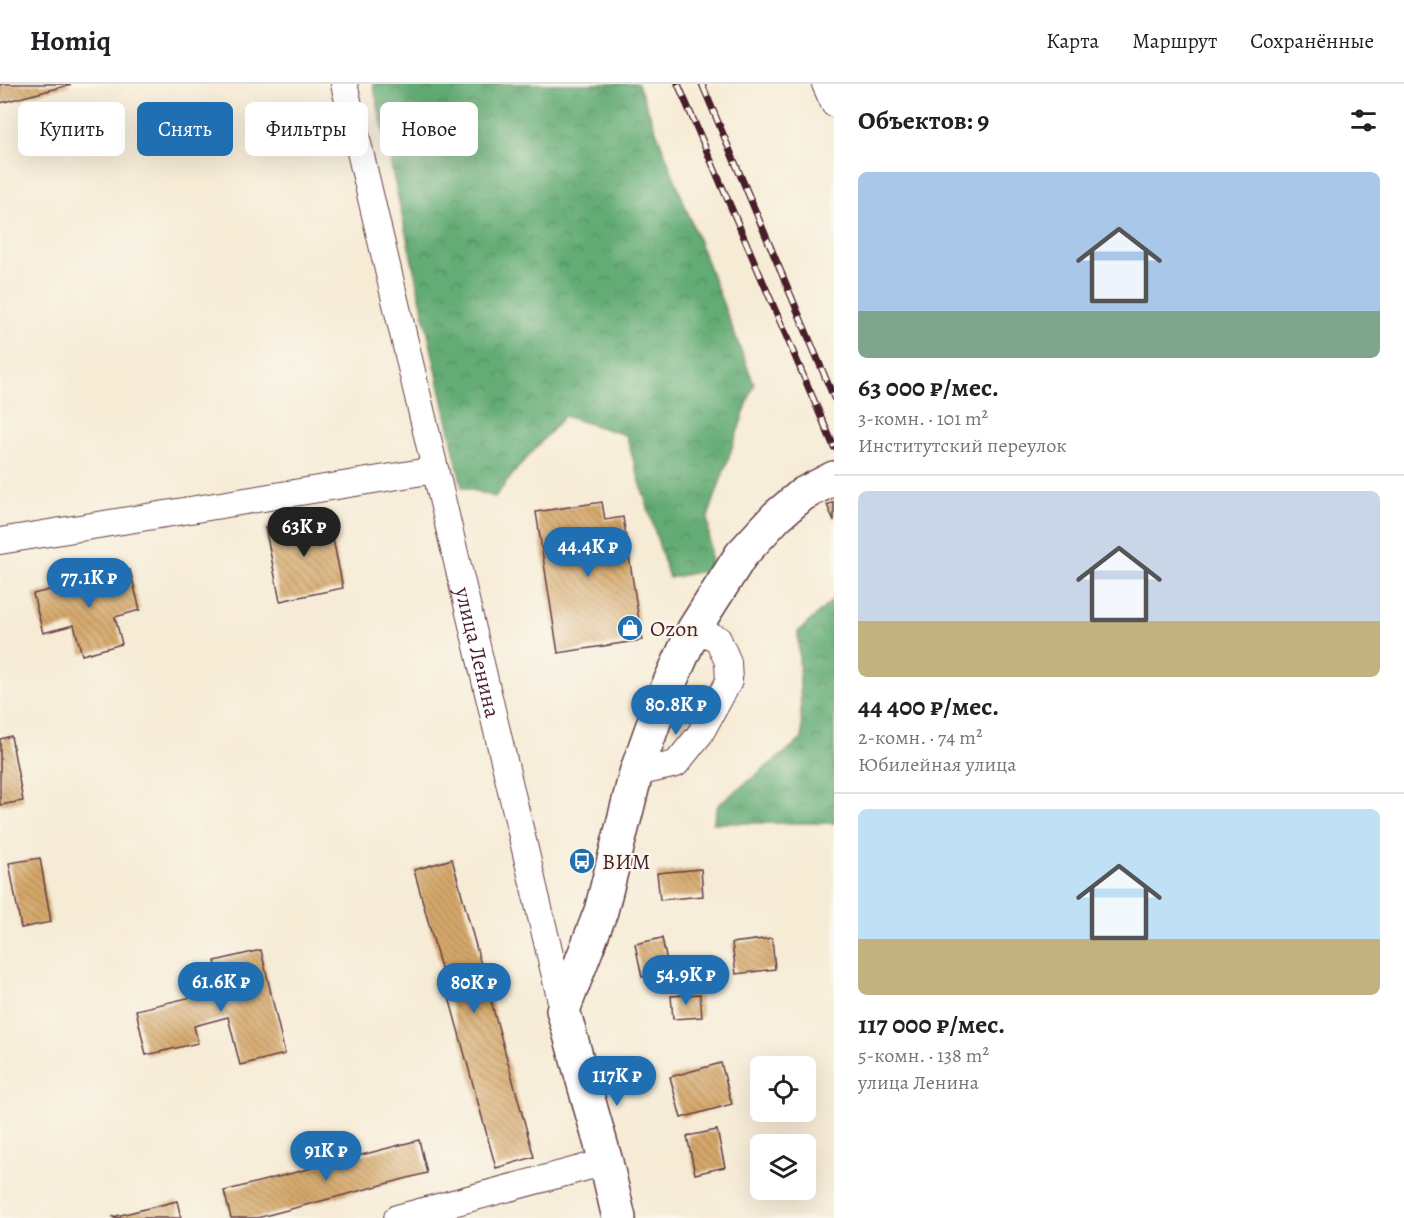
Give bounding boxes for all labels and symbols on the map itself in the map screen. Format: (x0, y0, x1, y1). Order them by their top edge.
pin: 63K ₽ (262, 507, 346, 558)
pin: 44.4K ₽ (533, 527, 643, 578)
pin: 77.1K ₽ (34, 558, 144, 609)
street label: улица Ленина (447, 583, 508, 722)
shop icon: Ozon (615, 613, 645, 643)
place label: Ozon (650, 614, 698, 644)
pin: 80.8K ₽ (621, 685, 731, 736)
bus stop icon: ВИМ (567, 846, 597, 876)
place label: ВИМ (602, 847, 650, 877)
pin: 54.9K ₽ (631, 955, 741, 1006)
pin: 61.6K ₽ (166, 962, 276, 1013)
pin: 80K ₽ (432, 963, 516, 1014)
pin: 117K ₽ (568, 1056, 666, 1107)
pin: 91K ₽ (284, 1131, 368, 1182)

